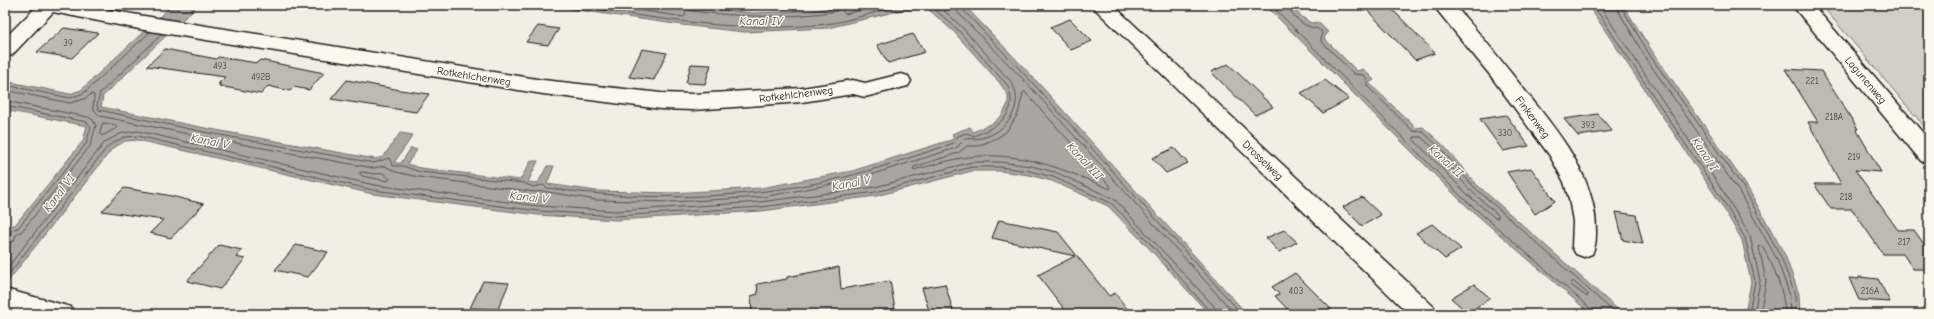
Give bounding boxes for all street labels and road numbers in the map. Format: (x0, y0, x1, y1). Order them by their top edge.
street label: Lagunenweg (1842, 54, 1889, 107)
street label: Rotkehlchenweg (436, 64, 512, 89)
street label: Rotkehlchenweg (758, 83, 834, 106)
street label: Finkenweg (1513, 94, 1553, 141)
street label: Drosselweg (1240, 138, 1286, 183)

